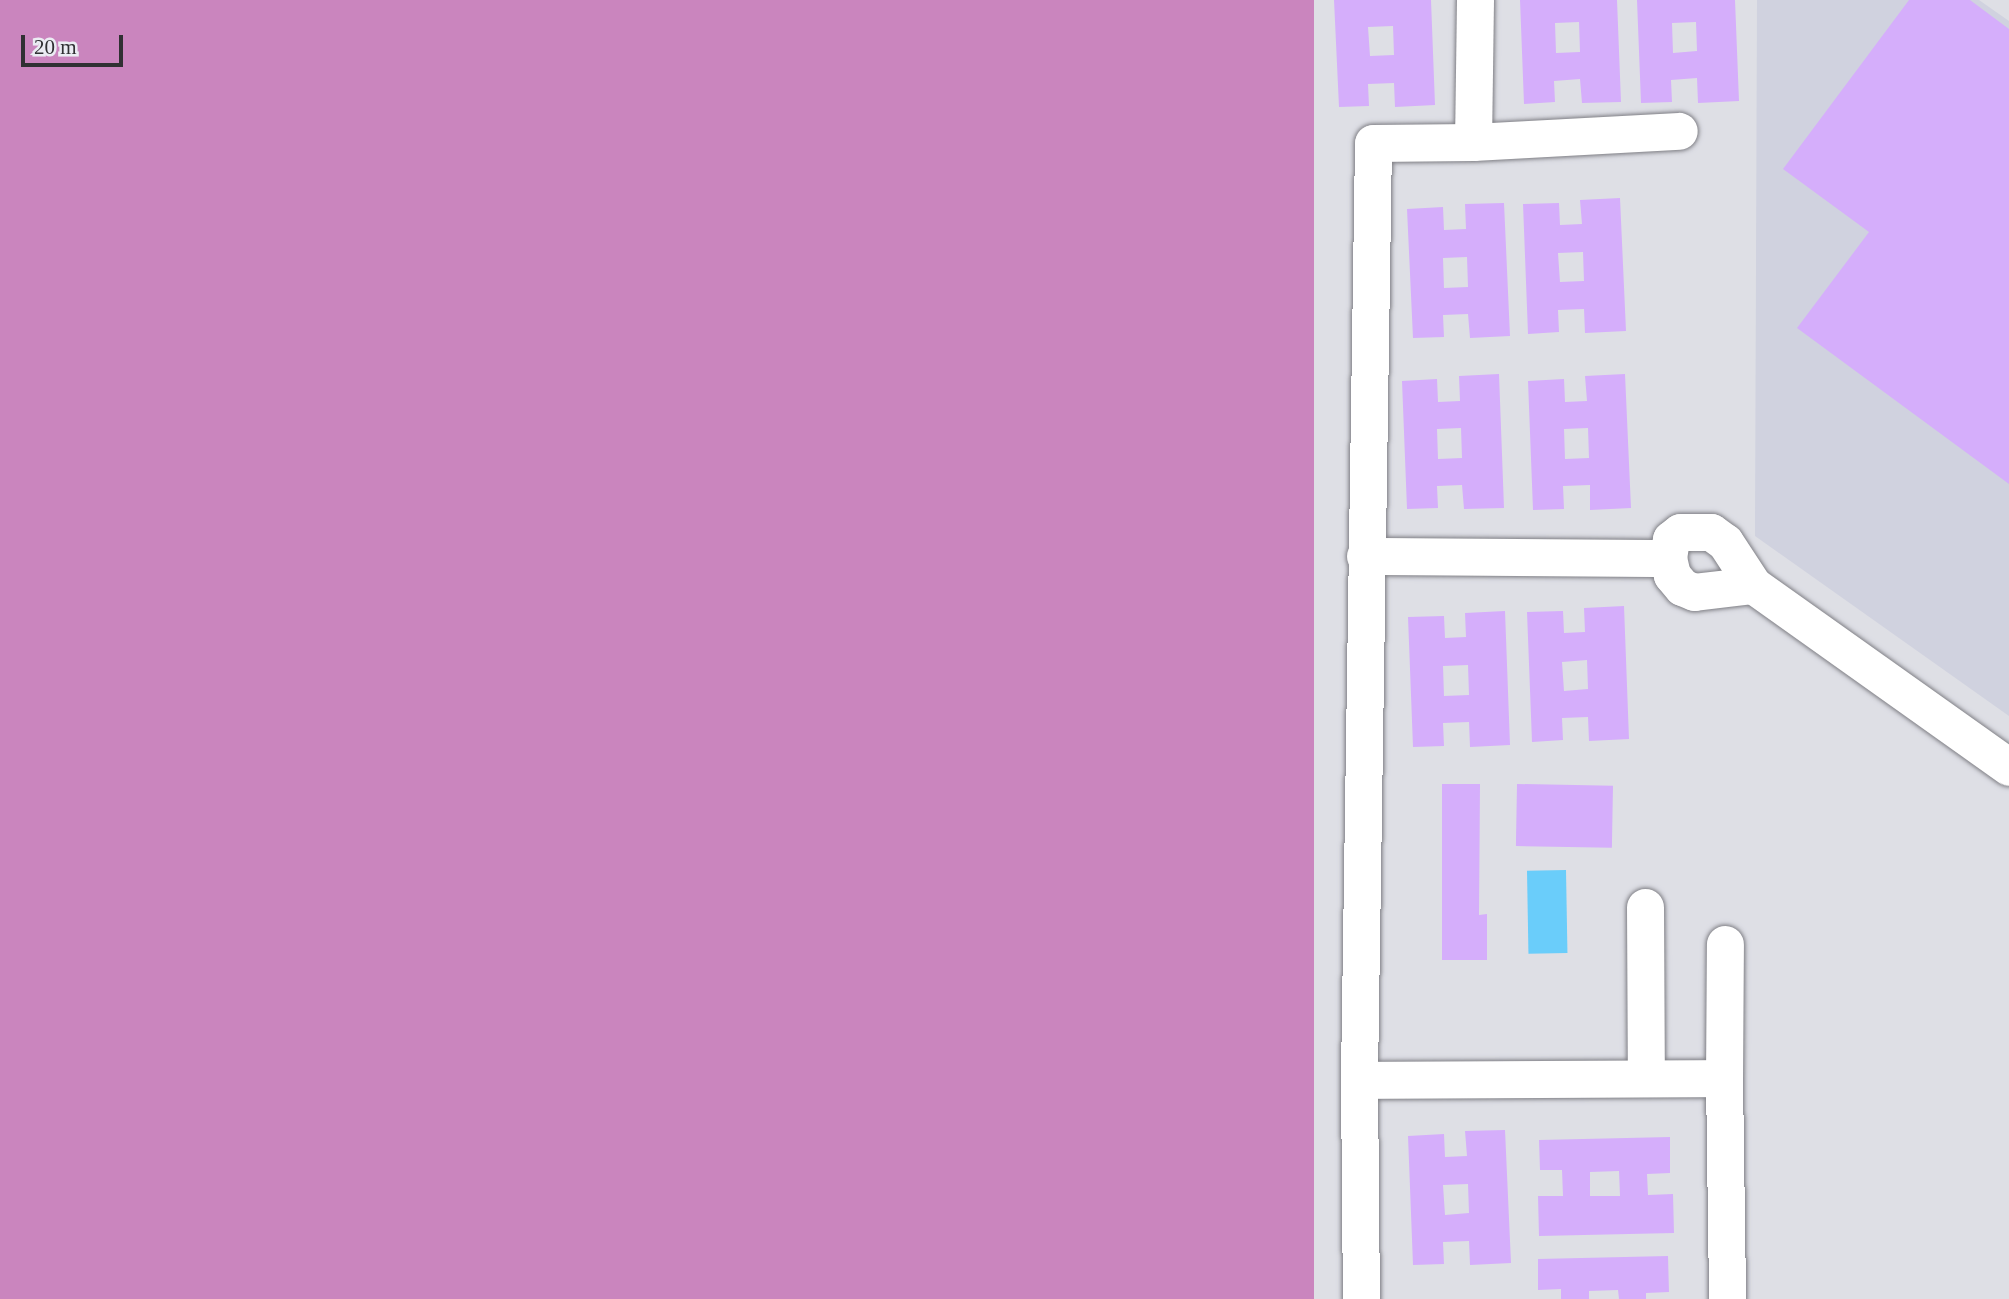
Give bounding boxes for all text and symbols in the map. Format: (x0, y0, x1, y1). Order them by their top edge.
scale bar (24, 21, 126, 65)
text: 20 m (34, 35, 77, 59)

